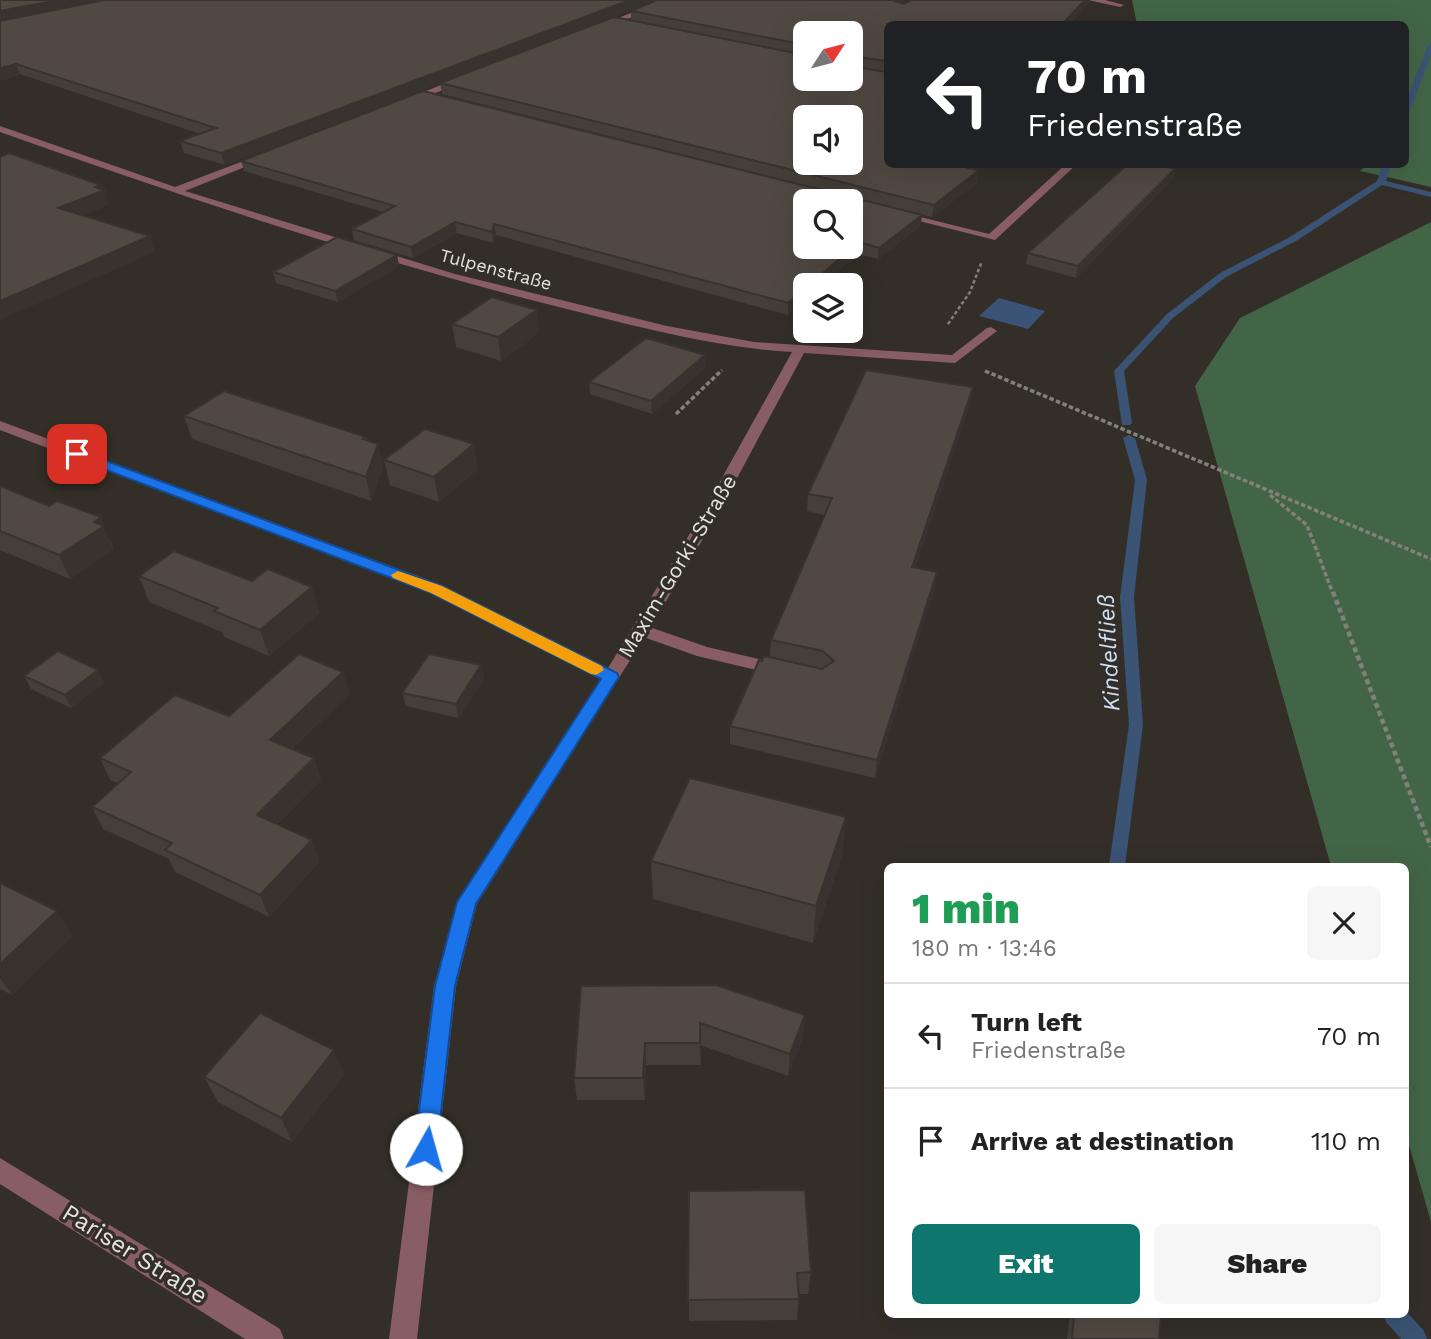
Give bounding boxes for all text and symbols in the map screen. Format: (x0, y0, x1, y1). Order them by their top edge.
north arrow (793, 21, 863, 91)
map controls (793, 21, 863, 343)
text: 70 m (1027, 47, 1147, 105)
icon: left (912, 49, 1003, 140)
button: sound (793, 105, 863, 175)
text: Friedenstraße (1027, 106, 1243, 144)
button: search (793, 189, 863, 259)
street label: Tulpenstraße (438, 244, 554, 294)
button: layers (793, 273, 863, 343)
pin (47, 424, 107, 484)
icon: arrive (58, 435, 96, 473)
street label: Maxim-Gorki-Straße (613, 470, 741, 662)
water label: Kindelfließ (1092, 593, 1126, 712)
text: 1 min (912, 884, 1020, 933)
button: close (1307, 886, 1381, 960)
text: 180 m · 13:46 (912, 935, 1057, 962)
text: Turn left (971, 1007, 1082, 1037)
icon: left (912, 1017, 950, 1055)
text: 70 m (1317, 1021, 1381, 1051)
text: Friedenstraße (971, 1037, 1126, 1064)
position arrow (389, 1112, 463, 1186)
icon: arrive (912, 1122, 950, 1160)
text: Arrive at destination (971, 1126, 1234, 1156)
text: 110 m (1311, 1126, 1381, 1156)
street label: Pariser Straße (57, 1198, 213, 1310)
button: Exit (912, 1224, 1140, 1304)
button: Share (1154, 1224, 1381, 1304)

